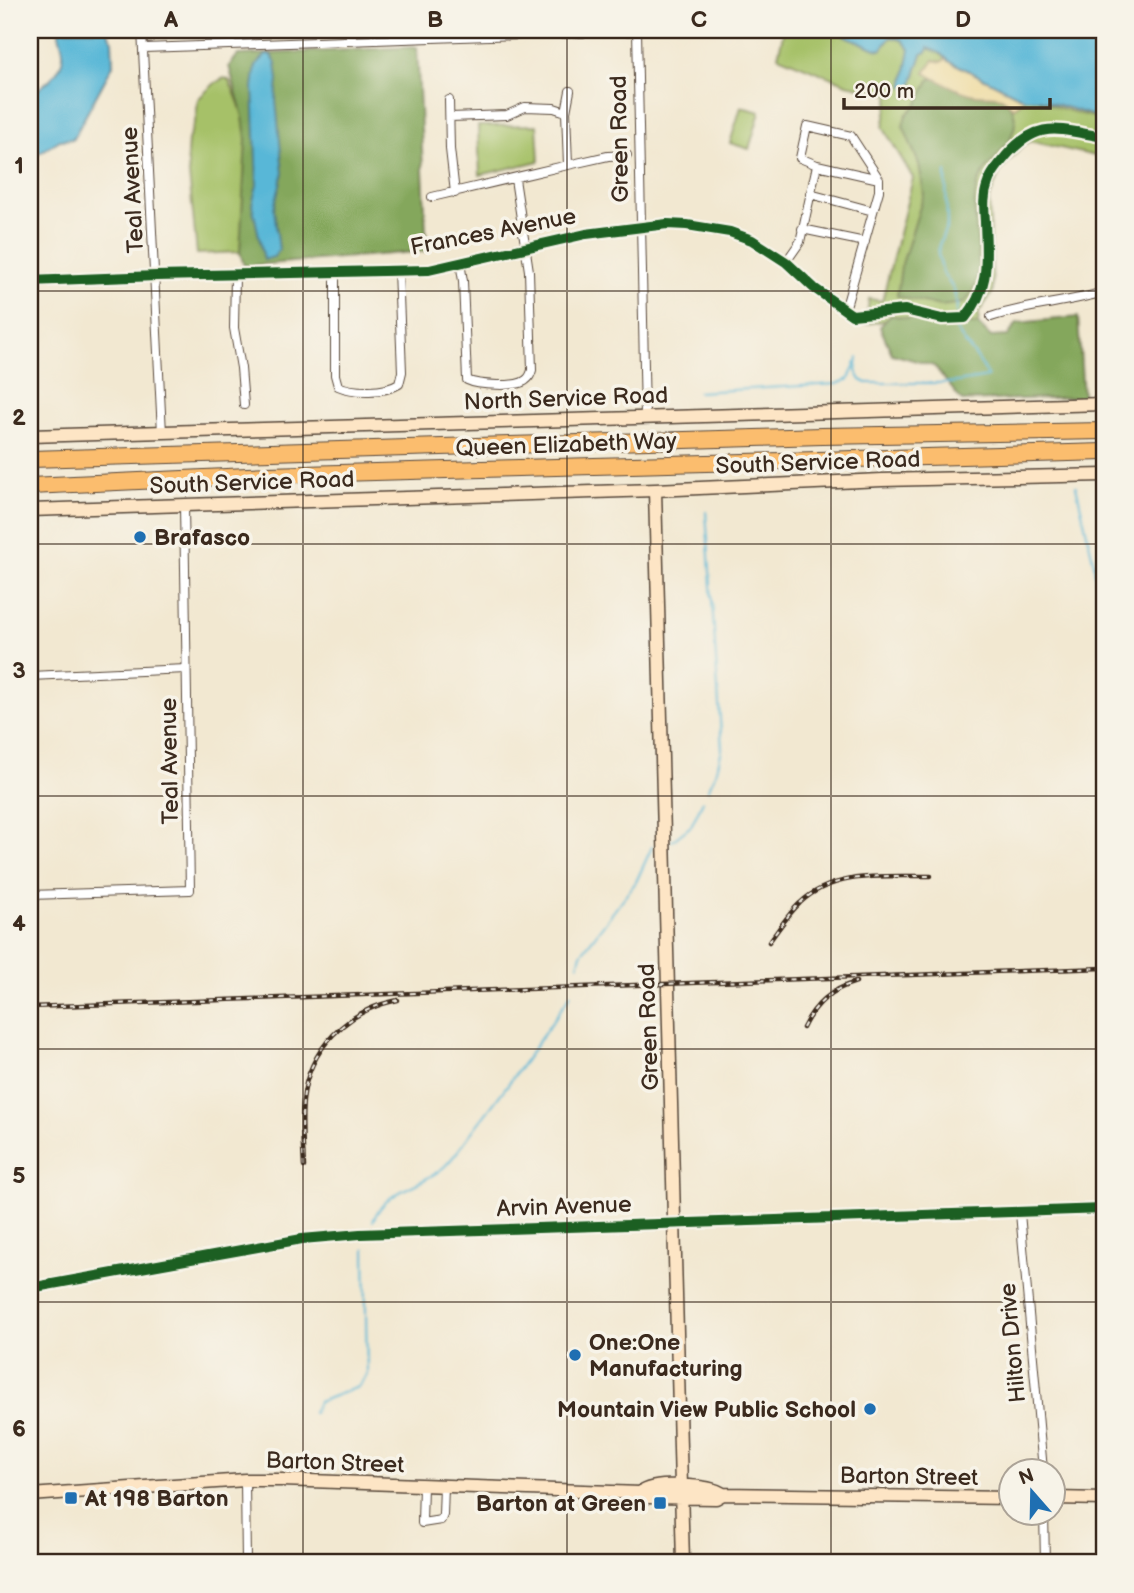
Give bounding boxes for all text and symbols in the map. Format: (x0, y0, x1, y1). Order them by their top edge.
text: A (163, 6, 179, 34)
text: B (427, 6, 443, 34)
text: C (691, 6, 707, 34)
text: D (955, 6, 971, 34)
scale bar (844, 66, 1050, 110)
street label: Green Road (605, 75, 635, 203)
text: 200 m (854, 79, 914, 104)
street label: Teal Avenue (116, 126, 150, 254)
text: 1 (14, 152, 24, 180)
street label: Frances Avenue (408, 202, 578, 262)
street label: North Service Road (463, 381, 669, 417)
text: 2 (12, 404, 26, 432)
street label: Queen Elizabeth Way (455, 427, 678, 463)
street label: South Service Road (715, 445, 921, 481)
street label: South Service Road (149, 465, 355, 501)
place label: Brafasco (154, 524, 250, 552)
marker: Brafasco (132, 529, 148, 545)
text: 3 (12, 657, 26, 685)
street label: Teal Avenue (155, 697, 185, 825)
text: 4 (12, 910, 26, 938)
street label: Green Road (633, 963, 665, 1091)
text: 5 (12, 1162, 26, 1190)
street label: Arvin Avenue (496, 1191, 632, 1223)
street label: Hilton Drive (994, 1282, 1032, 1404)
place label: One:One Manufacturing (589, 1329, 743, 1383)
marker: One:One Manufacturing (567, 1347, 583, 1363)
place label: Mountain View Public School (557, 1396, 856, 1424)
marker: Mountain View Public School (862, 1401, 878, 1417)
text: 6 (12, 1415, 26, 1443)
street label: Barton Street (265, 1447, 405, 1479)
north arrow (998, 1456, 1068, 1526)
street label: Barton Street (839, 1462, 979, 1492)
text: N (1016, 1464, 1037, 1491)
place label: At 198 Barton (84, 1485, 229, 1513)
marker: At 198 Barton (63, 1490, 79, 1506)
place label: Barton at Green (476, 1490, 646, 1518)
marker: Barton at Green (652, 1495, 668, 1511)

